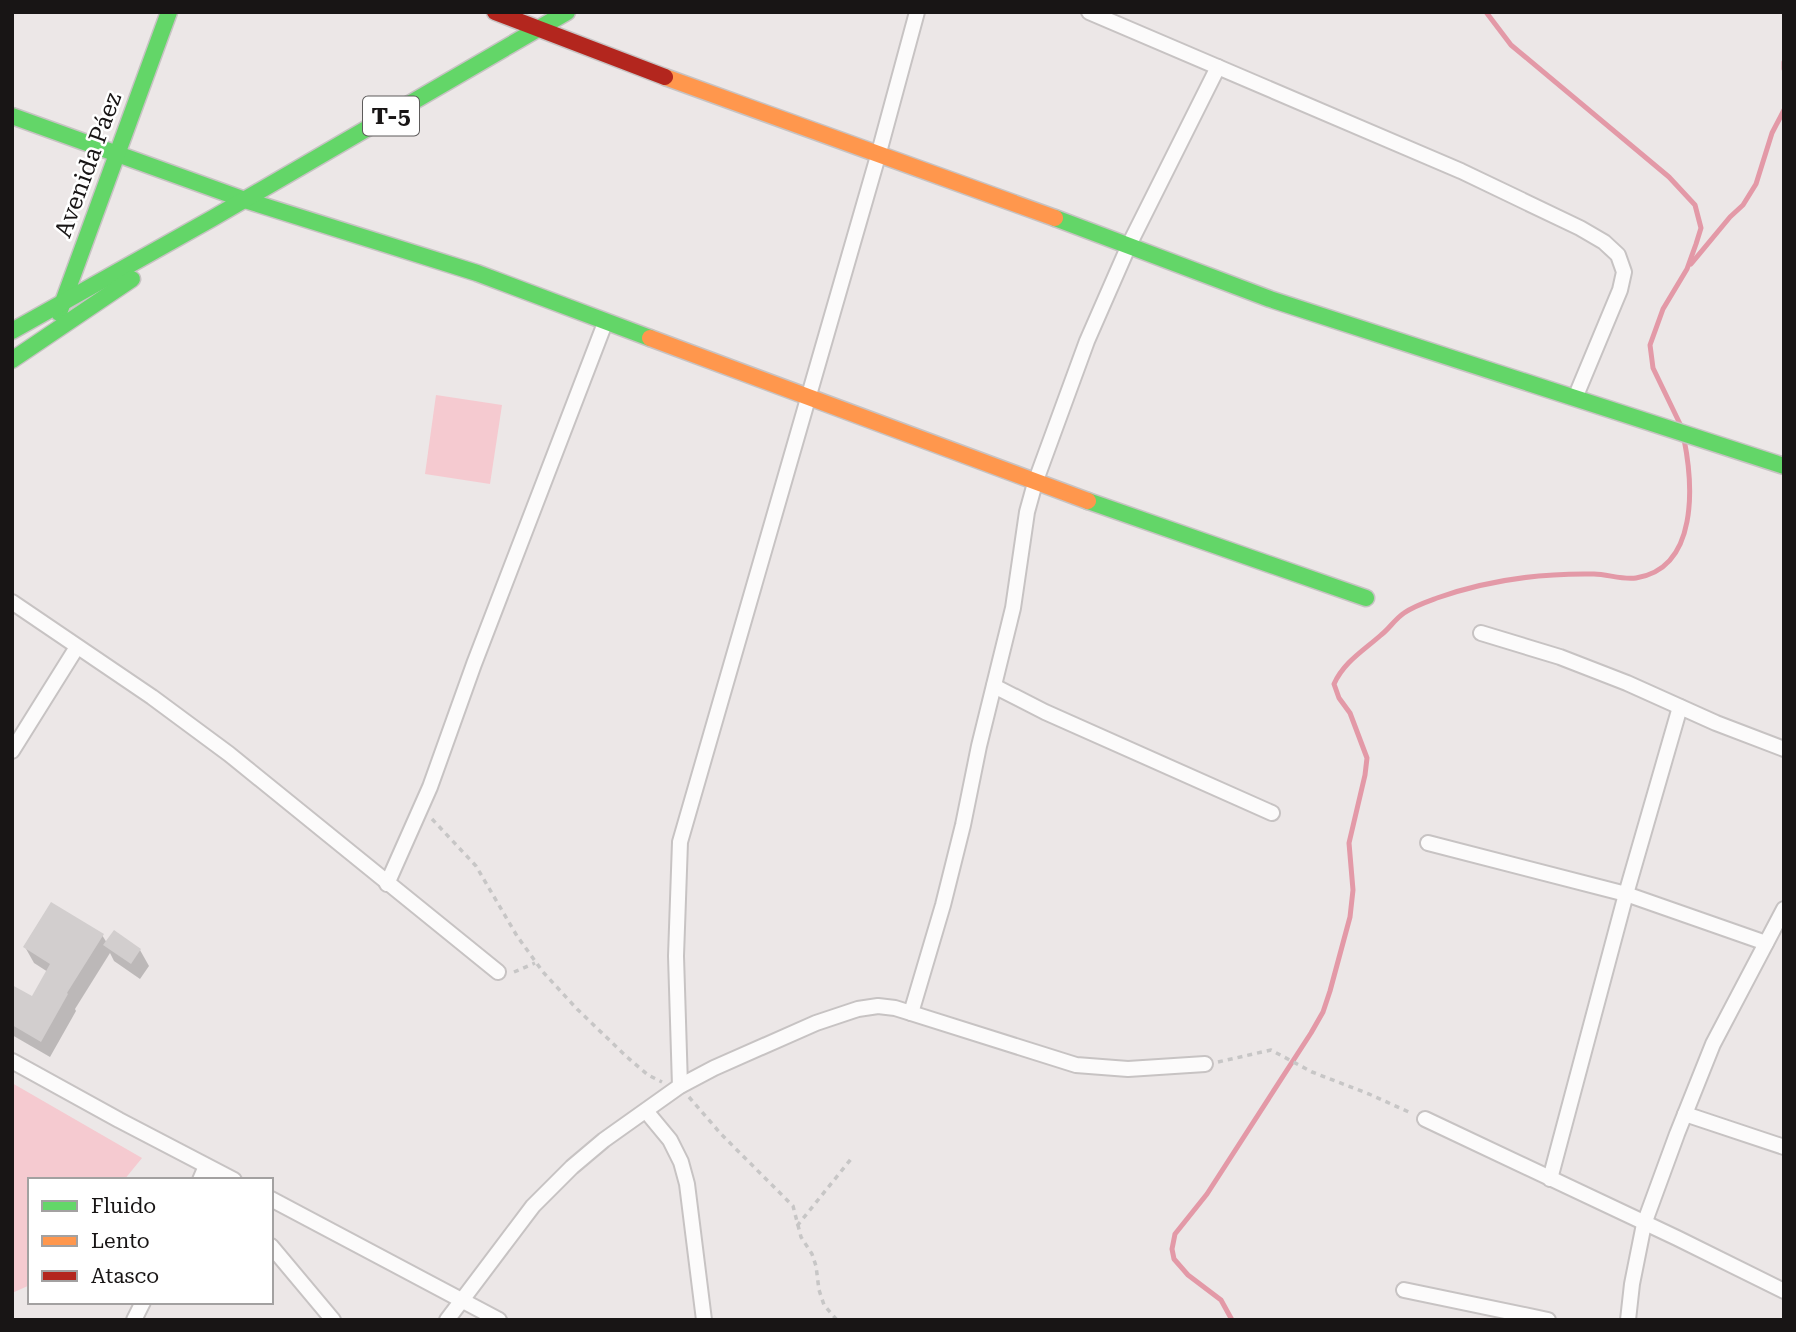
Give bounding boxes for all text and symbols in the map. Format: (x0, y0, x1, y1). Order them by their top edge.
street label: Avenida Páez (49, 89, 127, 241)
road number: T-5 (363, 97, 419, 136)
legend (28, 1178, 273, 1304)
text: Fluido (91, 1194, 156, 1218)
text: Lento (91, 1229, 150, 1253)
text: Atasco (91, 1264, 159, 1288)

